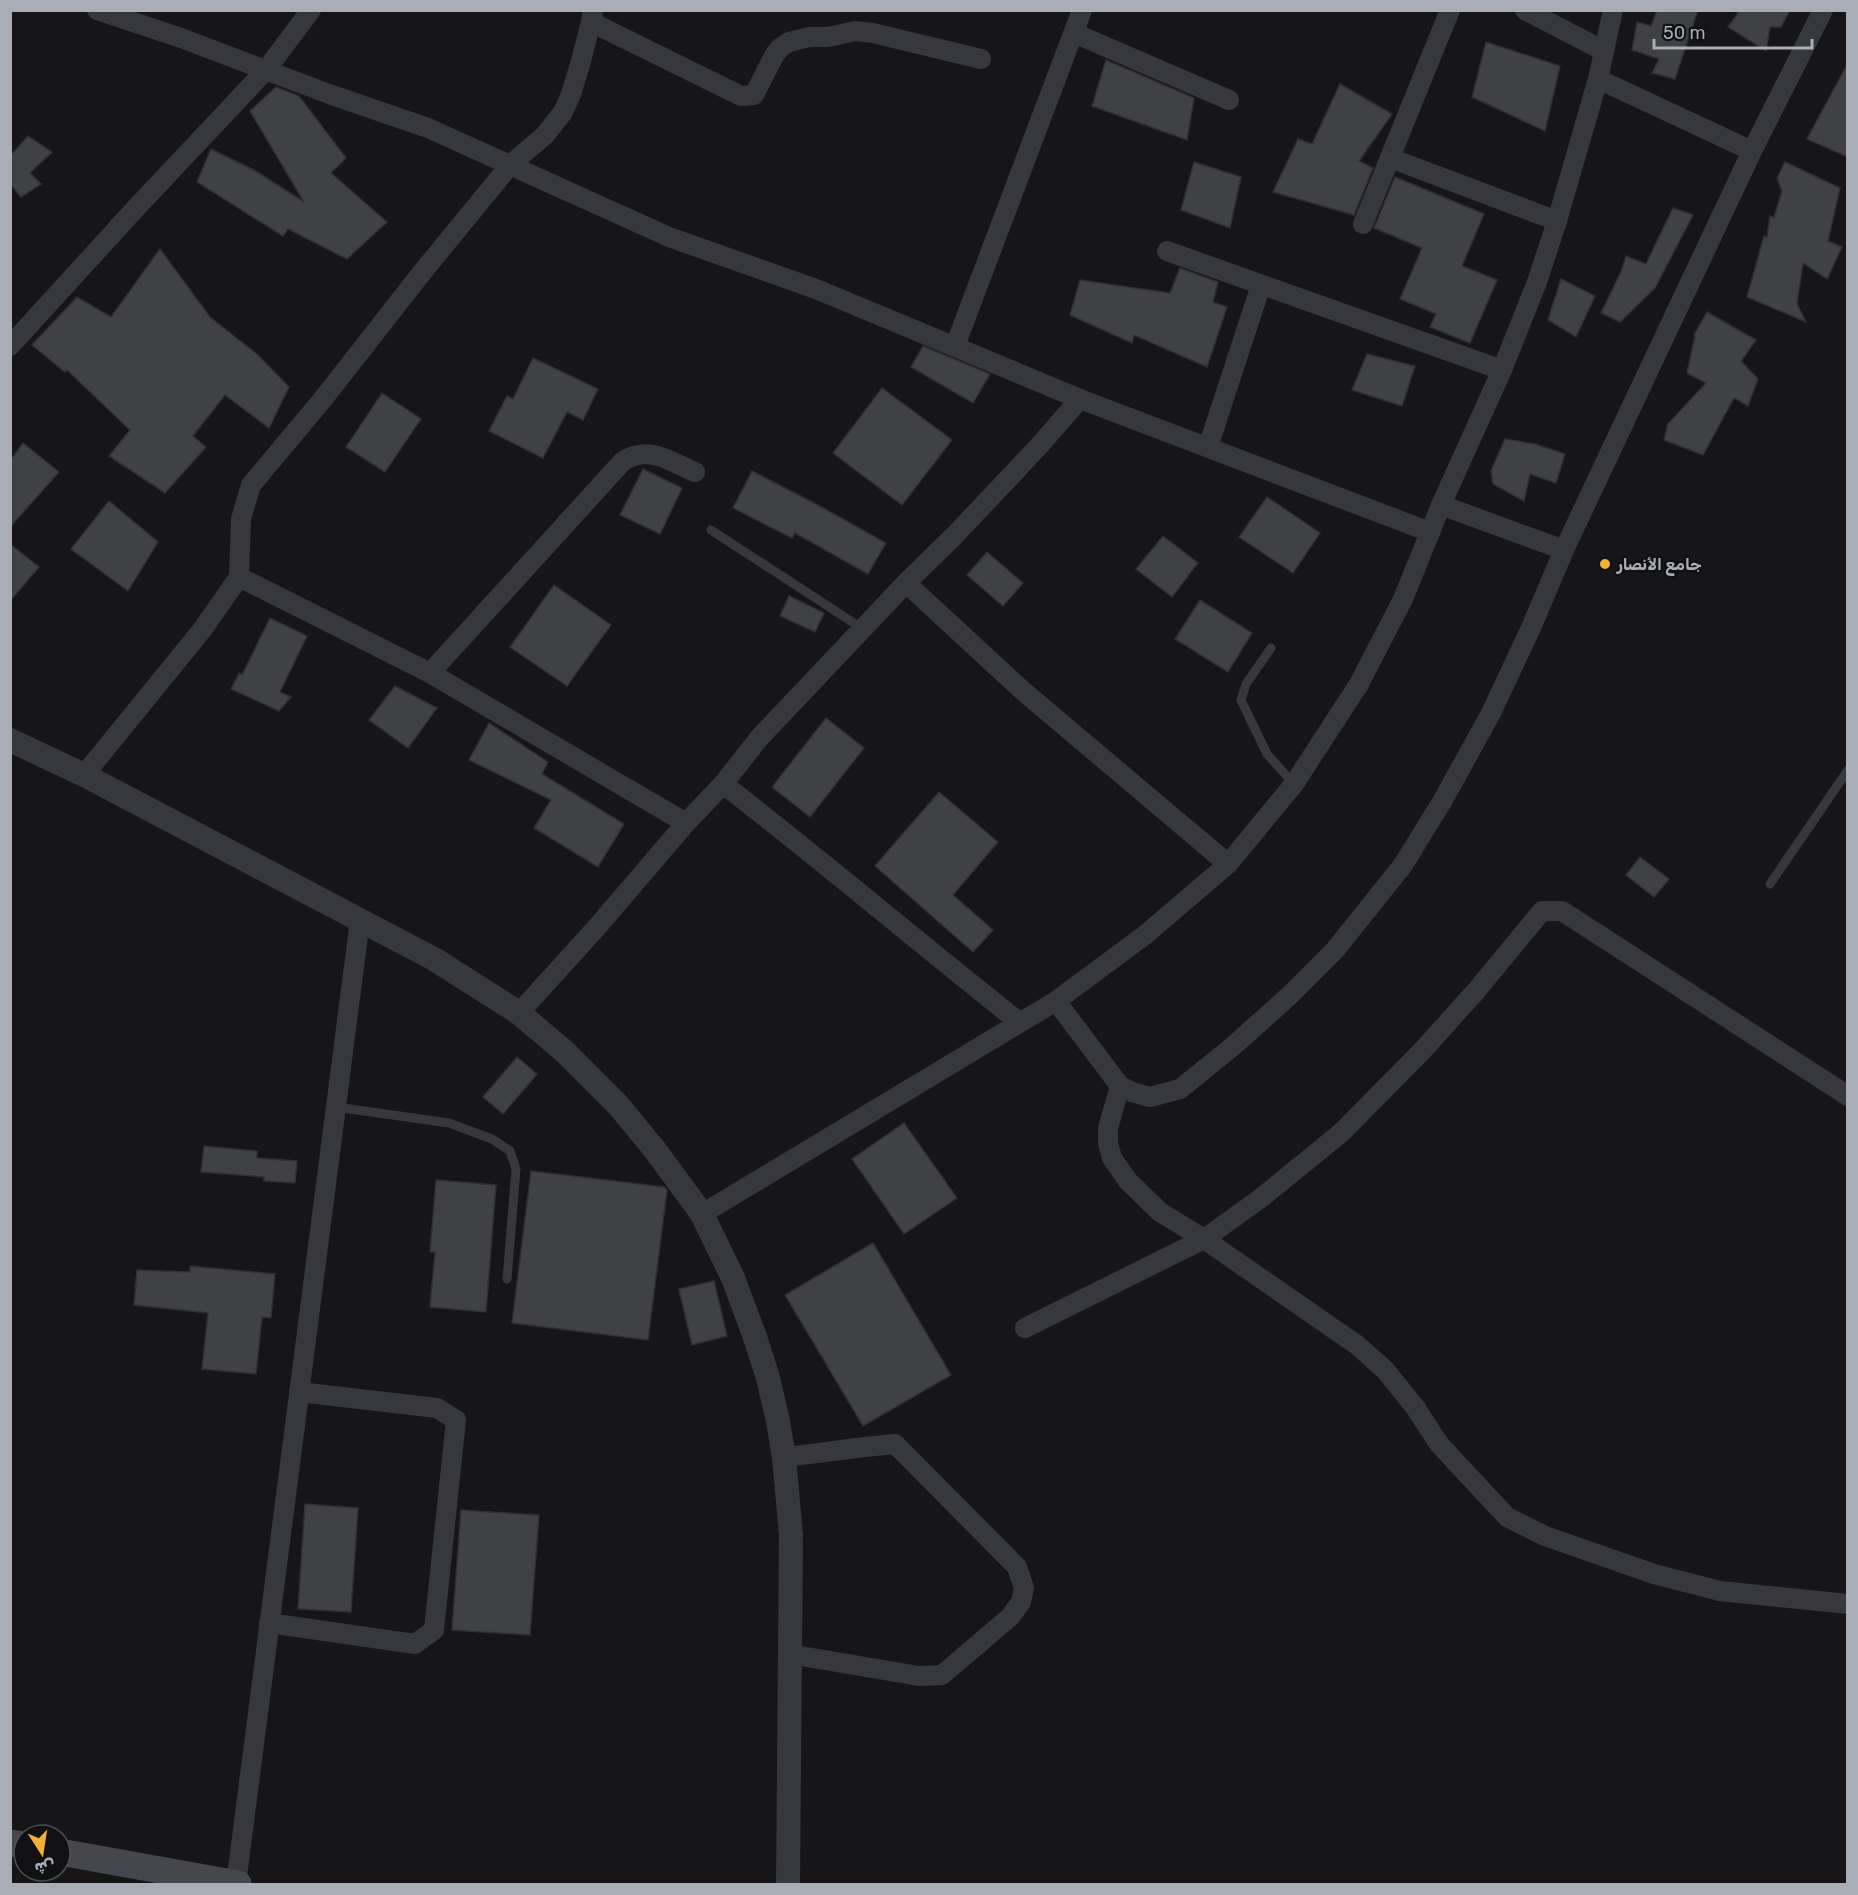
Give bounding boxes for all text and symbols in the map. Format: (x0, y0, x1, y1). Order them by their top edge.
scale bar (1654, 12, 1812, 50)
text: 50 m (1663, 22, 1706, 44)
place label: جامع الأنصار (1616, 555, 1702, 576)
marker: جامع الأنصار (1598, 557, 1612, 571)
north arrow (12, 1823, 72, 1883)
text: ش (33, 1856, 57, 1879)

